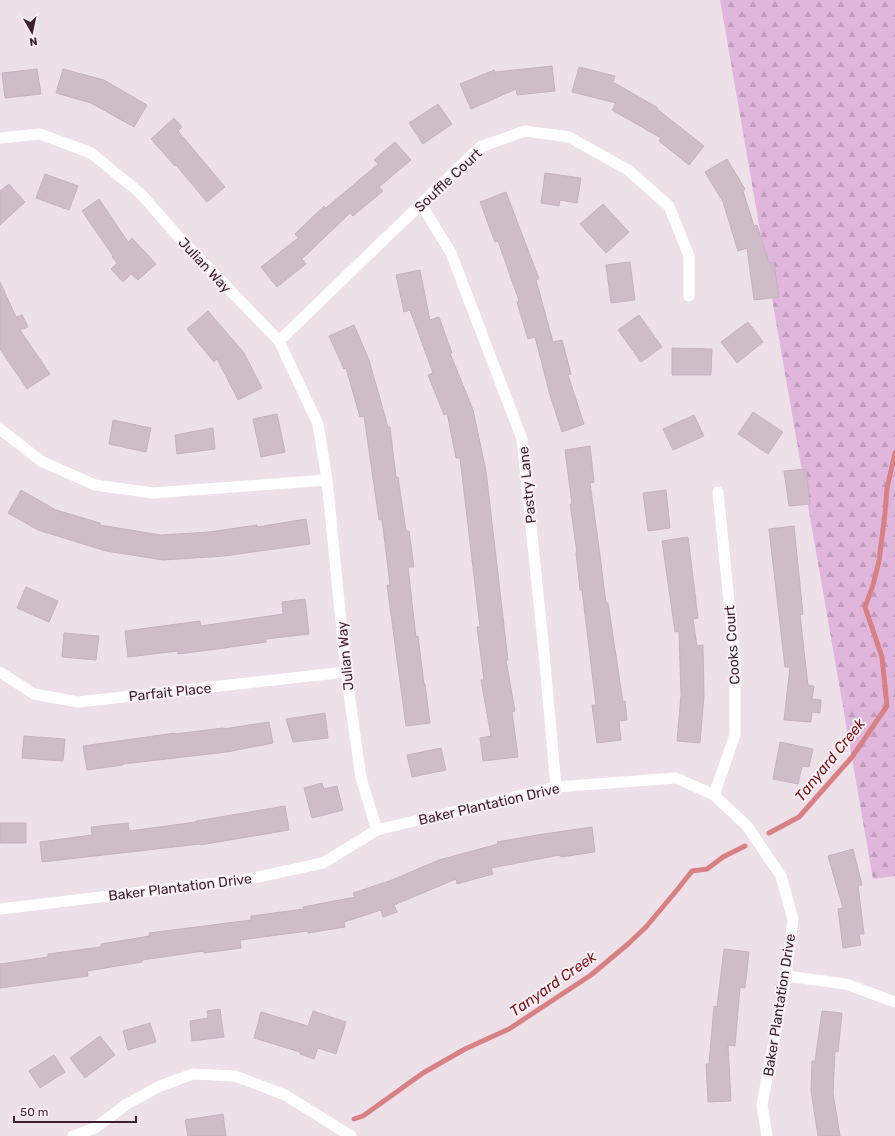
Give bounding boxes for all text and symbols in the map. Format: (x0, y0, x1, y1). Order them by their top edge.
north arrow (12, 12, 52, 52)
text: N (28, 34, 38, 48)
street label: Souffle Court (411, 145, 486, 216)
street label: Julian Way (175, 234, 235, 297)
street label: Pastry Lane (515, 446, 540, 524)
street label: Cooks Court (721, 604, 744, 685)
street label: Julian Way (333, 620, 358, 691)
street label: Parfait Place (128, 680, 212, 705)
water label: Tanyard Creek (791, 715, 869, 805)
street label: Baker Plantation Drive (417, 780, 562, 829)
street label: Baker Plantation Drive (107, 870, 253, 905)
street label: Baker Plantation Drive (760, 932, 799, 1078)
water label: Tanyard Creek (506, 947, 600, 1021)
scale bar (14, 1098, 136, 1124)
text: 50 m (20, 1105, 48, 1119)

